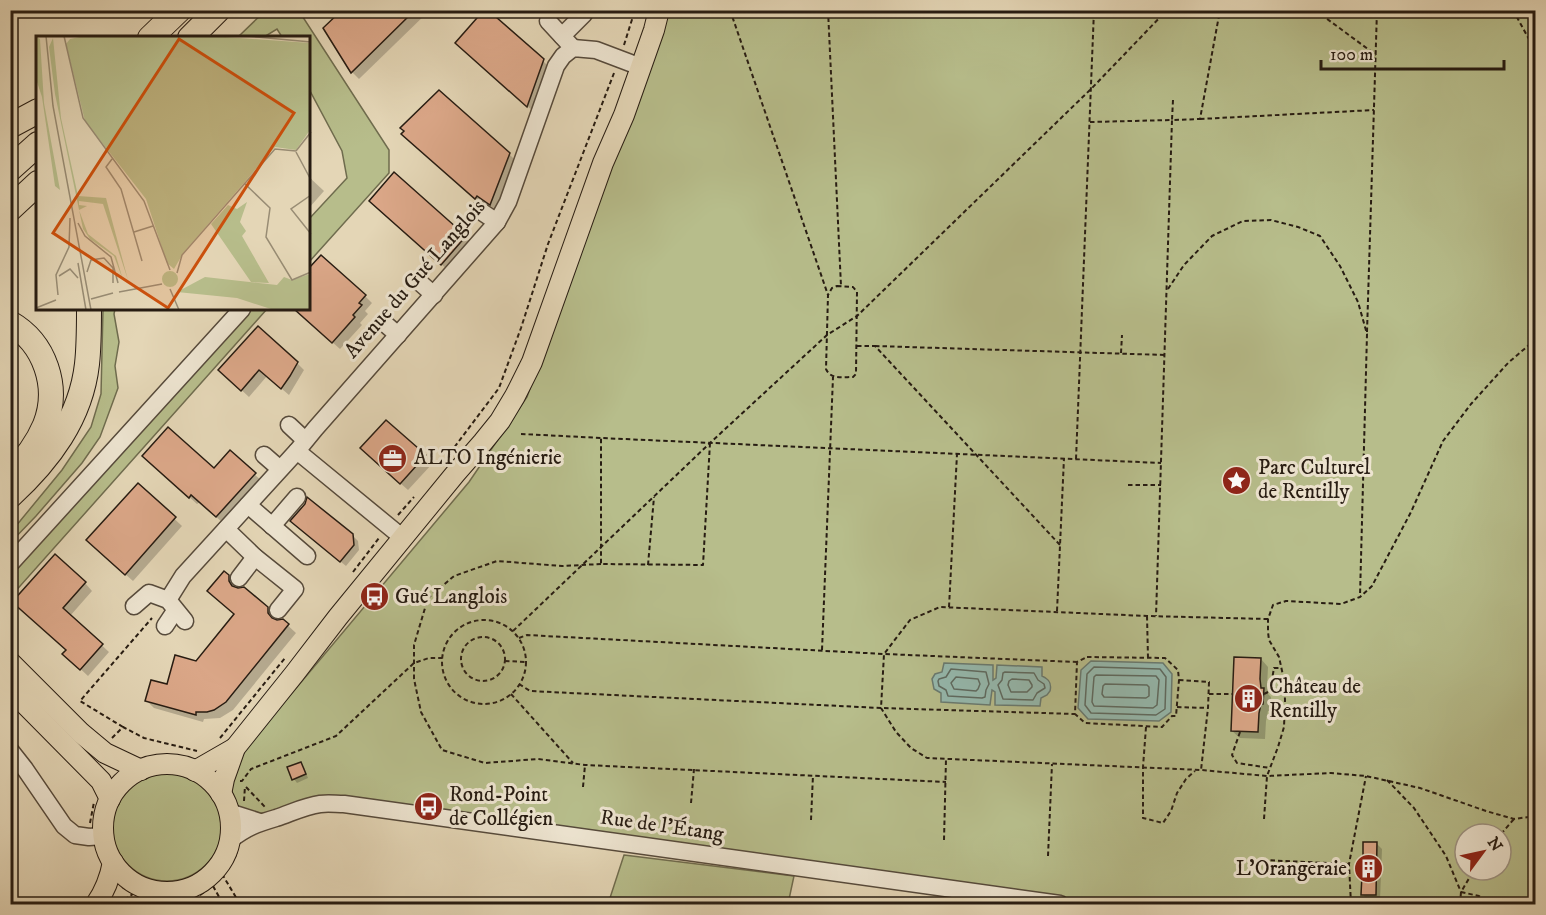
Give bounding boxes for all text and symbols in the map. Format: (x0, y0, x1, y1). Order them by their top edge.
scale bar (1321, 33, 1504, 71)
inset map (36, 36, 310, 310)
text: 100 m (1330, 44, 1373, 66)
street label: Avenue du Gué Langlois (339, 194, 491, 364)
office icon: ALTO Ingénierie (377, 442, 409, 474)
place label: ALTO Ingénierie (414, 445, 562, 471)
place label: Parc Culturel de Rentilly (1258, 455, 1371, 505)
place icon: Parc Culturel de Rentilly (1221, 464, 1253, 496)
bus stop icon: Gué Langlois (358, 581, 390, 613)
place label: Gué Langlois (395, 584, 507, 610)
place label: Château de Rentilly (1269, 674, 1361, 724)
building icon: Château de Rentilly (1232, 683, 1264, 715)
place label: Rond-Point de Collégien (449, 782, 553, 832)
bus stop icon: Rond-Point de Collégien (412, 791, 444, 823)
street label: Rue de l'Étang (599, 803, 726, 848)
north arrow (1453, 822, 1513, 882)
text: N (1483, 833, 1507, 855)
building icon: L'Orangeraie (1352, 853, 1384, 885)
place label: L'Orangeraie (1236, 856, 1347, 882)

